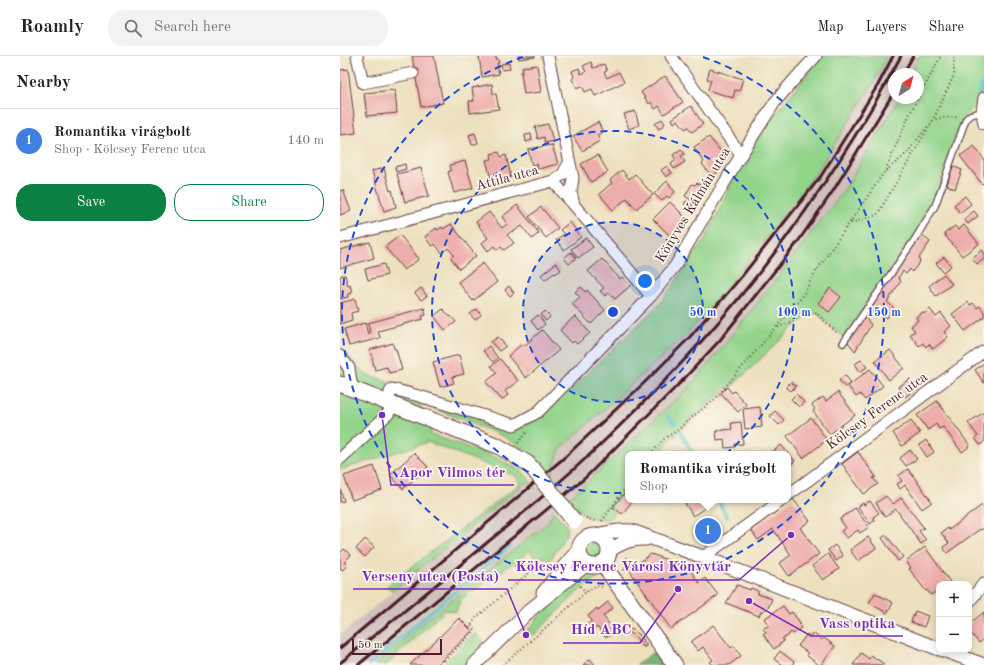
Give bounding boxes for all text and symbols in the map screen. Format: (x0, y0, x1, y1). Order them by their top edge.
search box (108, 10, 388, 46)
icon: search (122, 17, 144, 39)
text: Roamly (20, 18, 84, 37)
text: Search here (154, 20, 231, 35)
text: Map (818, 20, 844, 34)
text: Layers (866, 20, 907, 34)
text: Share (929, 20, 964, 34)
north arrow (888, 68, 924, 104)
text: Nearby (16, 74, 71, 91)
text: Romantika virágbolt (54, 125, 191, 140)
text: 1 (25, 134, 33, 147)
text: 140 m (287, 134, 324, 147)
text: Shop · Kölcsey Ferenc utca (54, 143, 206, 156)
street label: Könyves Kálmán utca (653, 145, 733, 265)
street label: Attila utca (474, 163, 540, 193)
button: Save (16, 184, 166, 221)
button: Share (174, 184, 324, 221)
your location (635, 271, 655, 291)
centre of rings (606, 305, 620, 319)
text: 50 m (690, 306, 717, 319)
text: 150 m (867, 306, 901, 319)
text: 100 m (777, 307, 811, 319)
street label: Kölcsey Ferenc utca (824, 370, 930, 452)
popup (625, 451, 791, 503)
callout: Apor Vilmos tér (391, 458, 514, 485)
text: Romantika virágbolt (640, 462, 776, 477)
text: Apor Vilmos tér (399, 466, 506, 481)
text: Shop (640, 480, 668, 493)
pin: 1 (695, 516, 721, 546)
callout: Kölcsey Ferenc Városi Könyvtár (508, 553, 739, 580)
text: Kölcsey Ferenc Városi Könyvtár (515, 560, 731, 575)
callout: Verseny utca (Posta) (353, 562, 507, 589)
text: Verseny utca (Posta) (361, 570, 499, 585)
map controls (936, 581, 972, 653)
button: + (936, 581, 972, 617)
callout: Vass optika (811, 609, 903, 636)
callout: Híd ABC (563, 616, 640, 643)
text: Vass optika (819, 617, 896, 632)
button: − (936, 617, 972, 653)
text: Híd ABC (571, 623, 632, 638)
scale bar (352, 637, 442, 656)
text: 50 m (358, 640, 383, 651)

